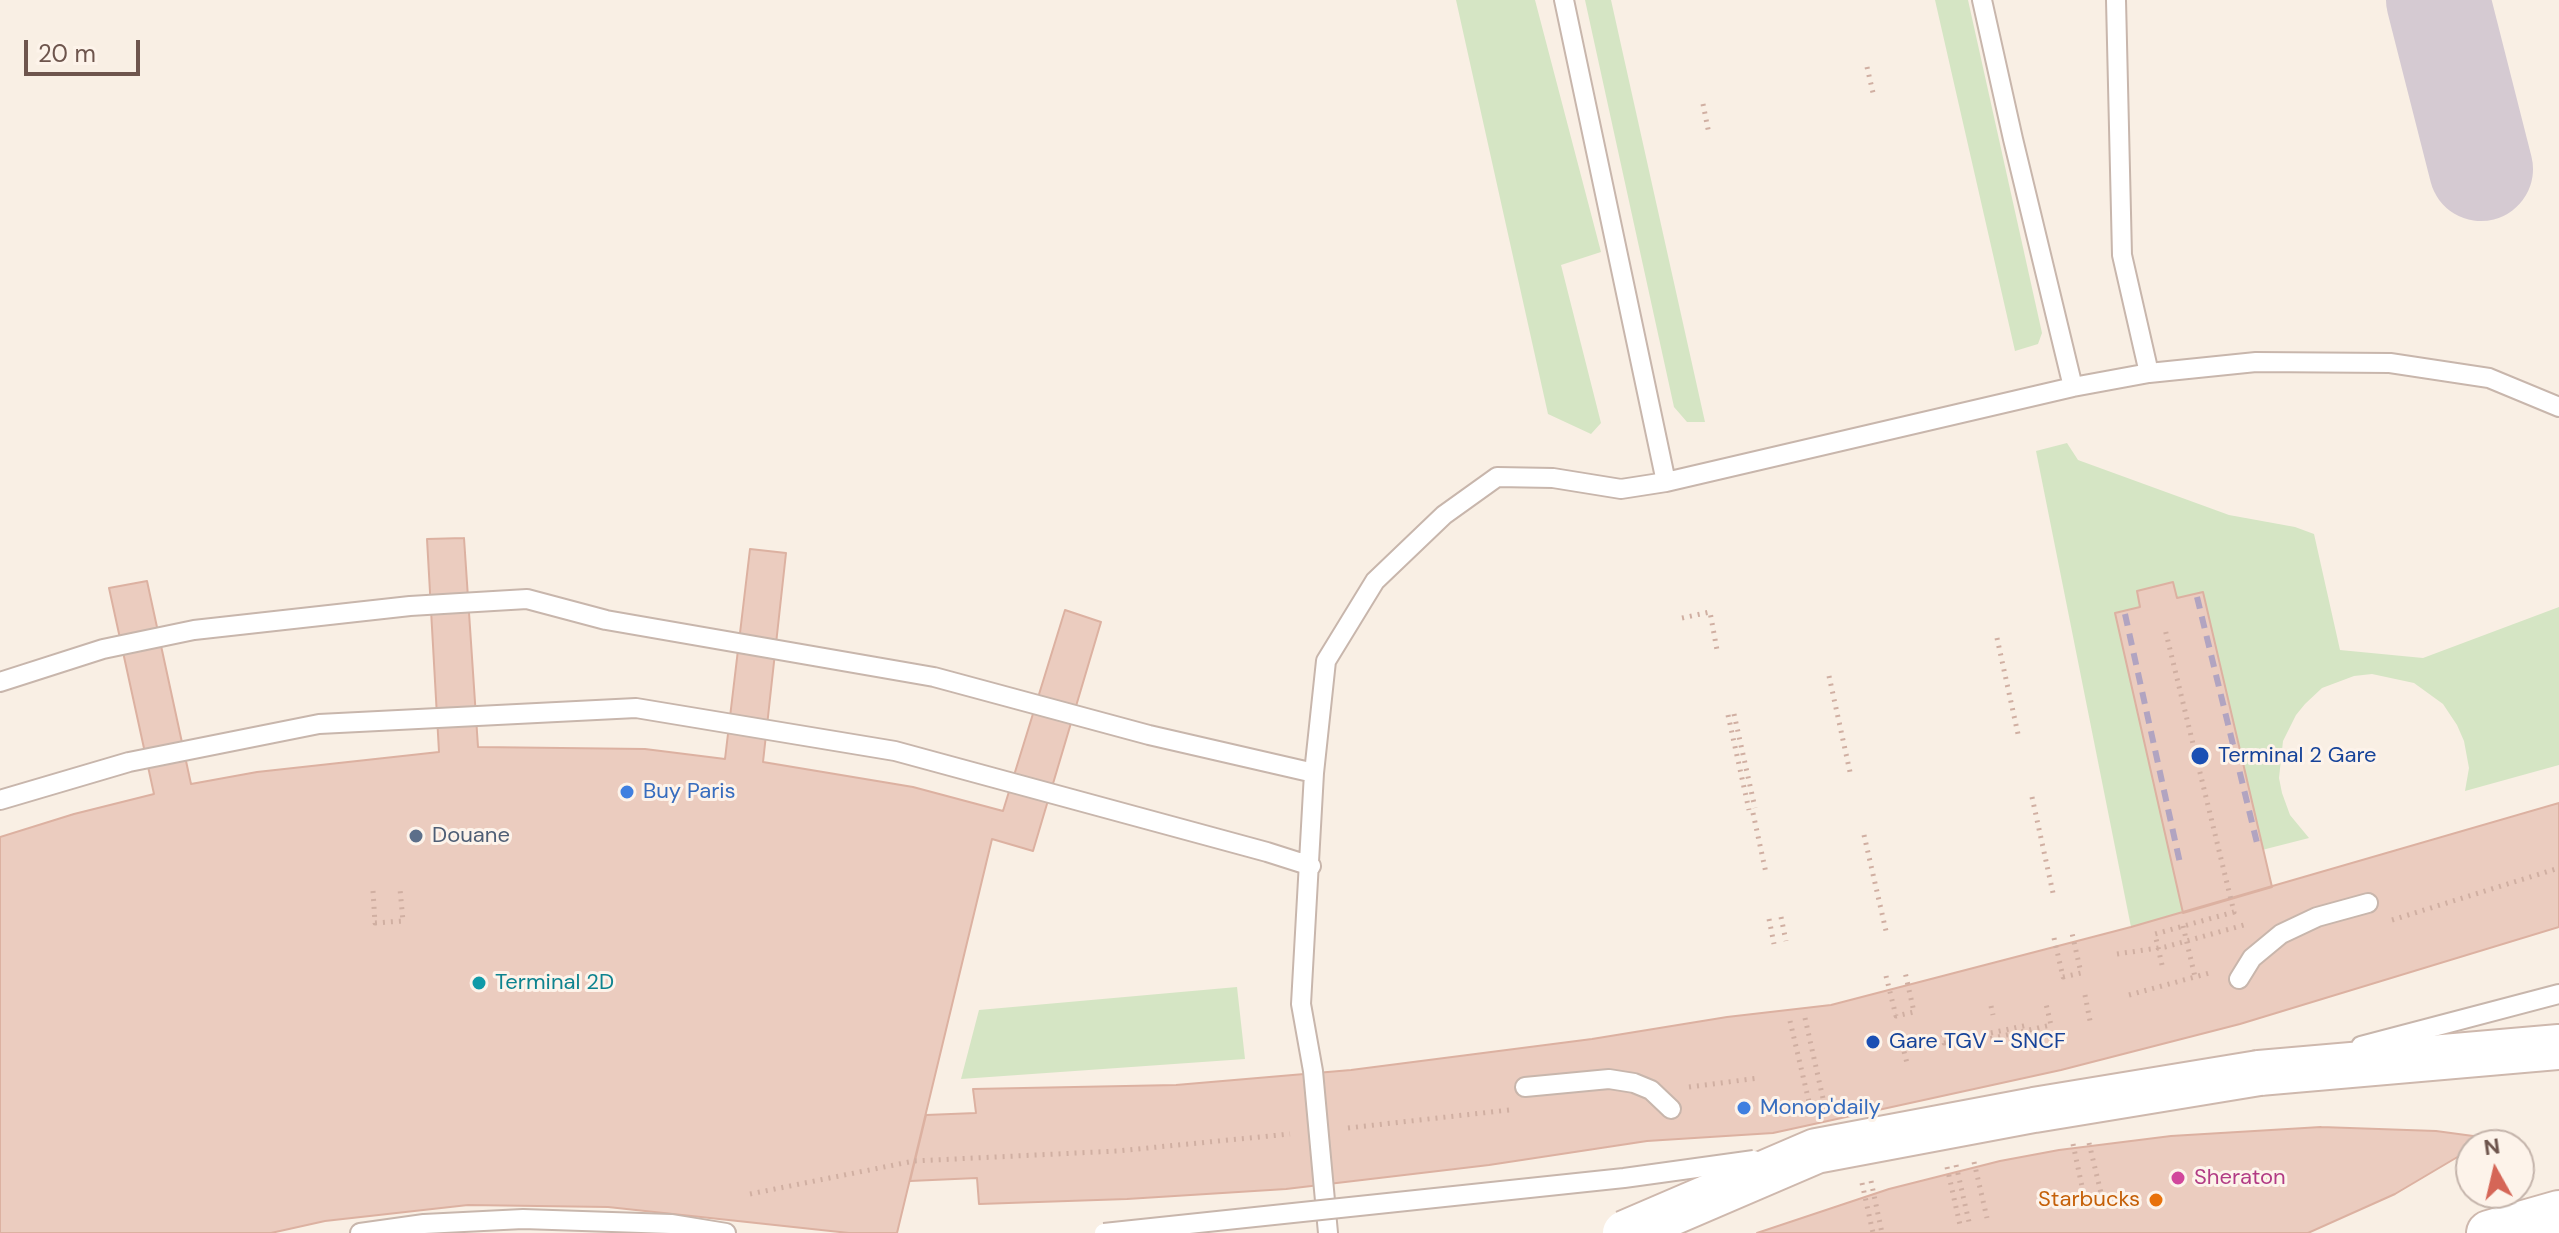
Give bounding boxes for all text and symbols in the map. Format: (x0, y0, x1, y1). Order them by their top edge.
scale bar (28, 24, 144, 74)
text: 20 m (38, 38, 96, 69)
place label: Terminal 2 Gare (2218, 743, 2377, 769)
marker: Terminal 2 Gare (2189, 745, 2211, 767)
place label: Buy Paris (643, 779, 736, 805)
marker: Buy Paris (618, 783, 636, 801)
place label: Douane (432, 823, 510, 849)
marker: Douane (407, 827, 425, 845)
place label: Terminal 2D (495, 970, 614, 996)
marker: Terminal 2D (470, 974, 488, 992)
place label: Gare TGV - SNCF (1889, 1029, 2066, 1055)
marker: Gare TGV - SNCF (1864, 1033, 1882, 1051)
place label: Monop'daily (1760, 1095, 1881, 1121)
marker: Monop'daily (1735, 1099, 1753, 1117)
north arrow (2455, 1129, 2535, 1209)
text: N (2482, 1131, 2502, 1162)
place label: Sheraton (2194, 1165, 2286, 1191)
marker: Sheraton (2169, 1169, 2187, 1187)
place label: Starbucks (2038, 1187, 2140, 1213)
marker: Starbucks (2147, 1191, 2165, 1209)

